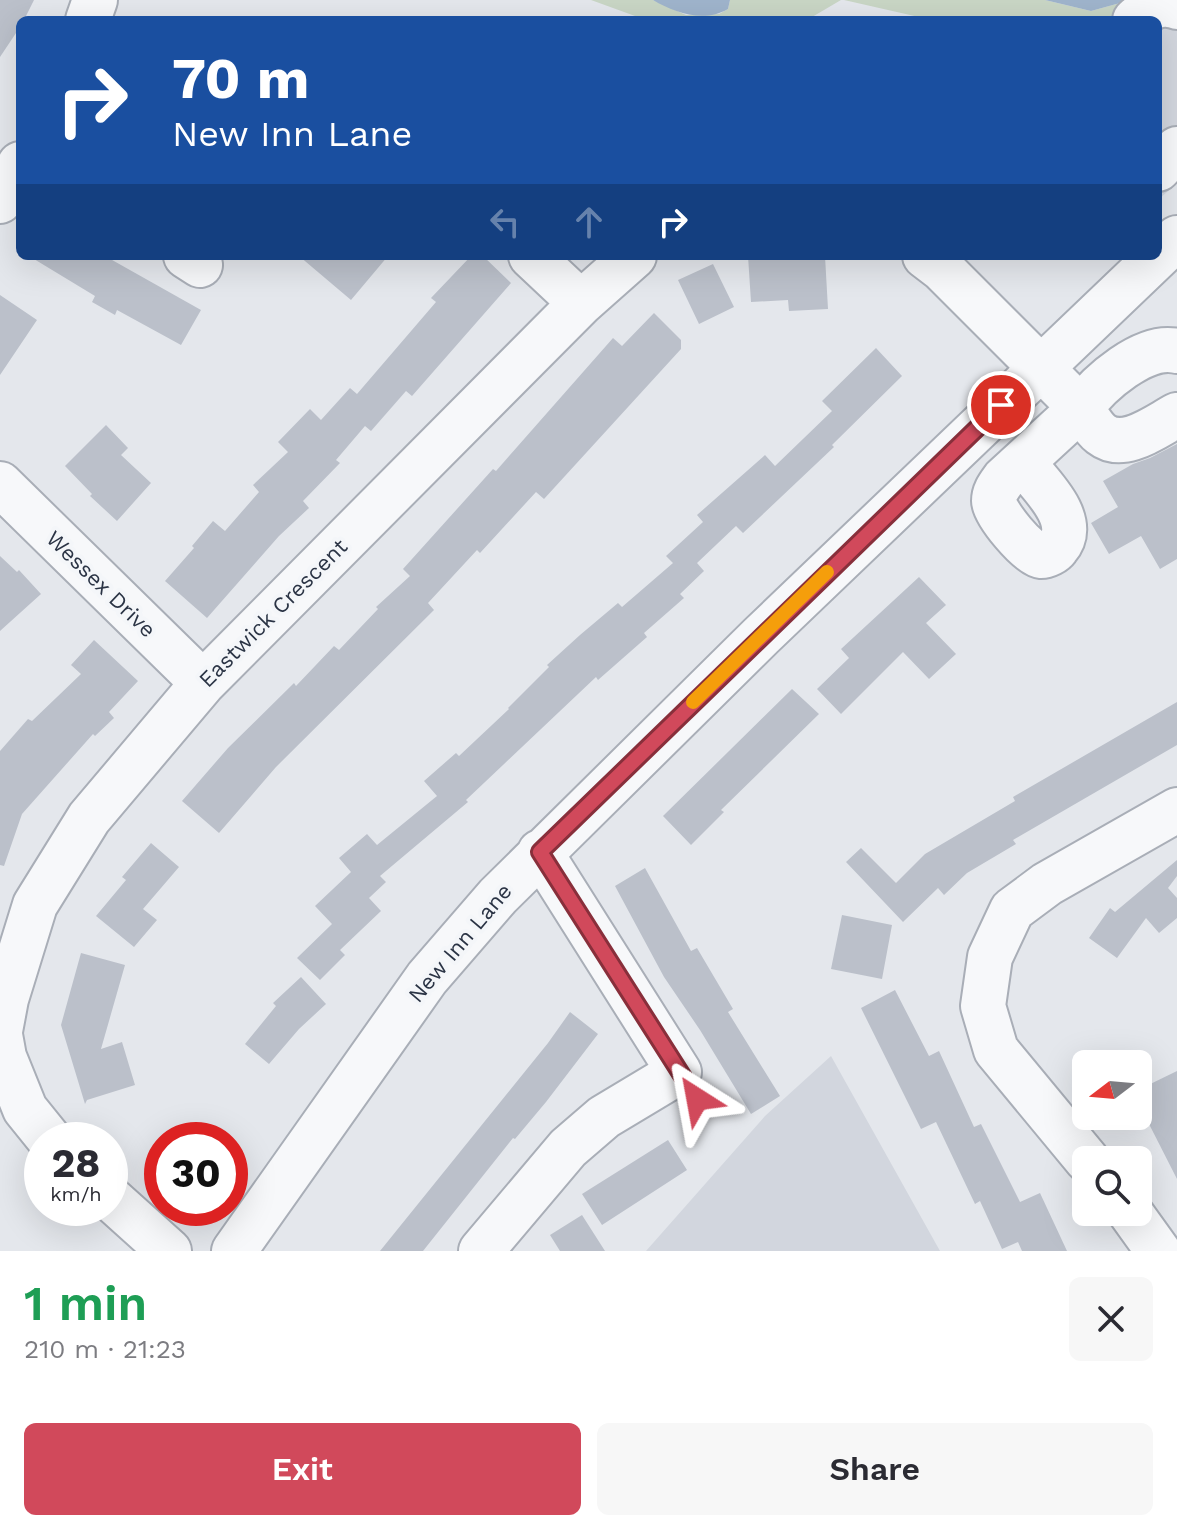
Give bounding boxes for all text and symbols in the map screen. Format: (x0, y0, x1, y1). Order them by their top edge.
text: 70 m (172, 46, 309, 112)
icon: right (40, 48, 144, 152)
text: New Inn Lane (172, 113, 412, 155)
icon: left (483, 200, 527, 244)
icon: ahead (567, 200, 611, 244)
icon: right (651, 200, 695, 244)
pin (967, 371, 1035, 439)
icon: arrive (979, 383, 1023, 427)
street label: Wessex Drive (41, 526, 161, 642)
street label: Eastwick Crescent (194, 534, 352, 692)
street label: New Inn Lane (403, 879, 517, 1007)
north arrow (1072, 1050, 1152, 1130)
map controls (1072, 1050, 1152, 1226)
position arrow (655, 1057, 739, 1141)
speed limit sign: 30 (144, 1122, 248, 1226)
text: 28 (52, 1140, 100, 1187)
button: search (1072, 1146, 1152, 1226)
text: km/h (50, 1182, 102, 1206)
text: 1 min (24, 1275, 147, 1332)
button: close (1069, 1277, 1153, 1361)
text: 210 m · 21:23 (24, 1334, 186, 1364)
button: Exit (24, 1423, 581, 1515)
button: Share (597, 1423, 1153, 1515)

